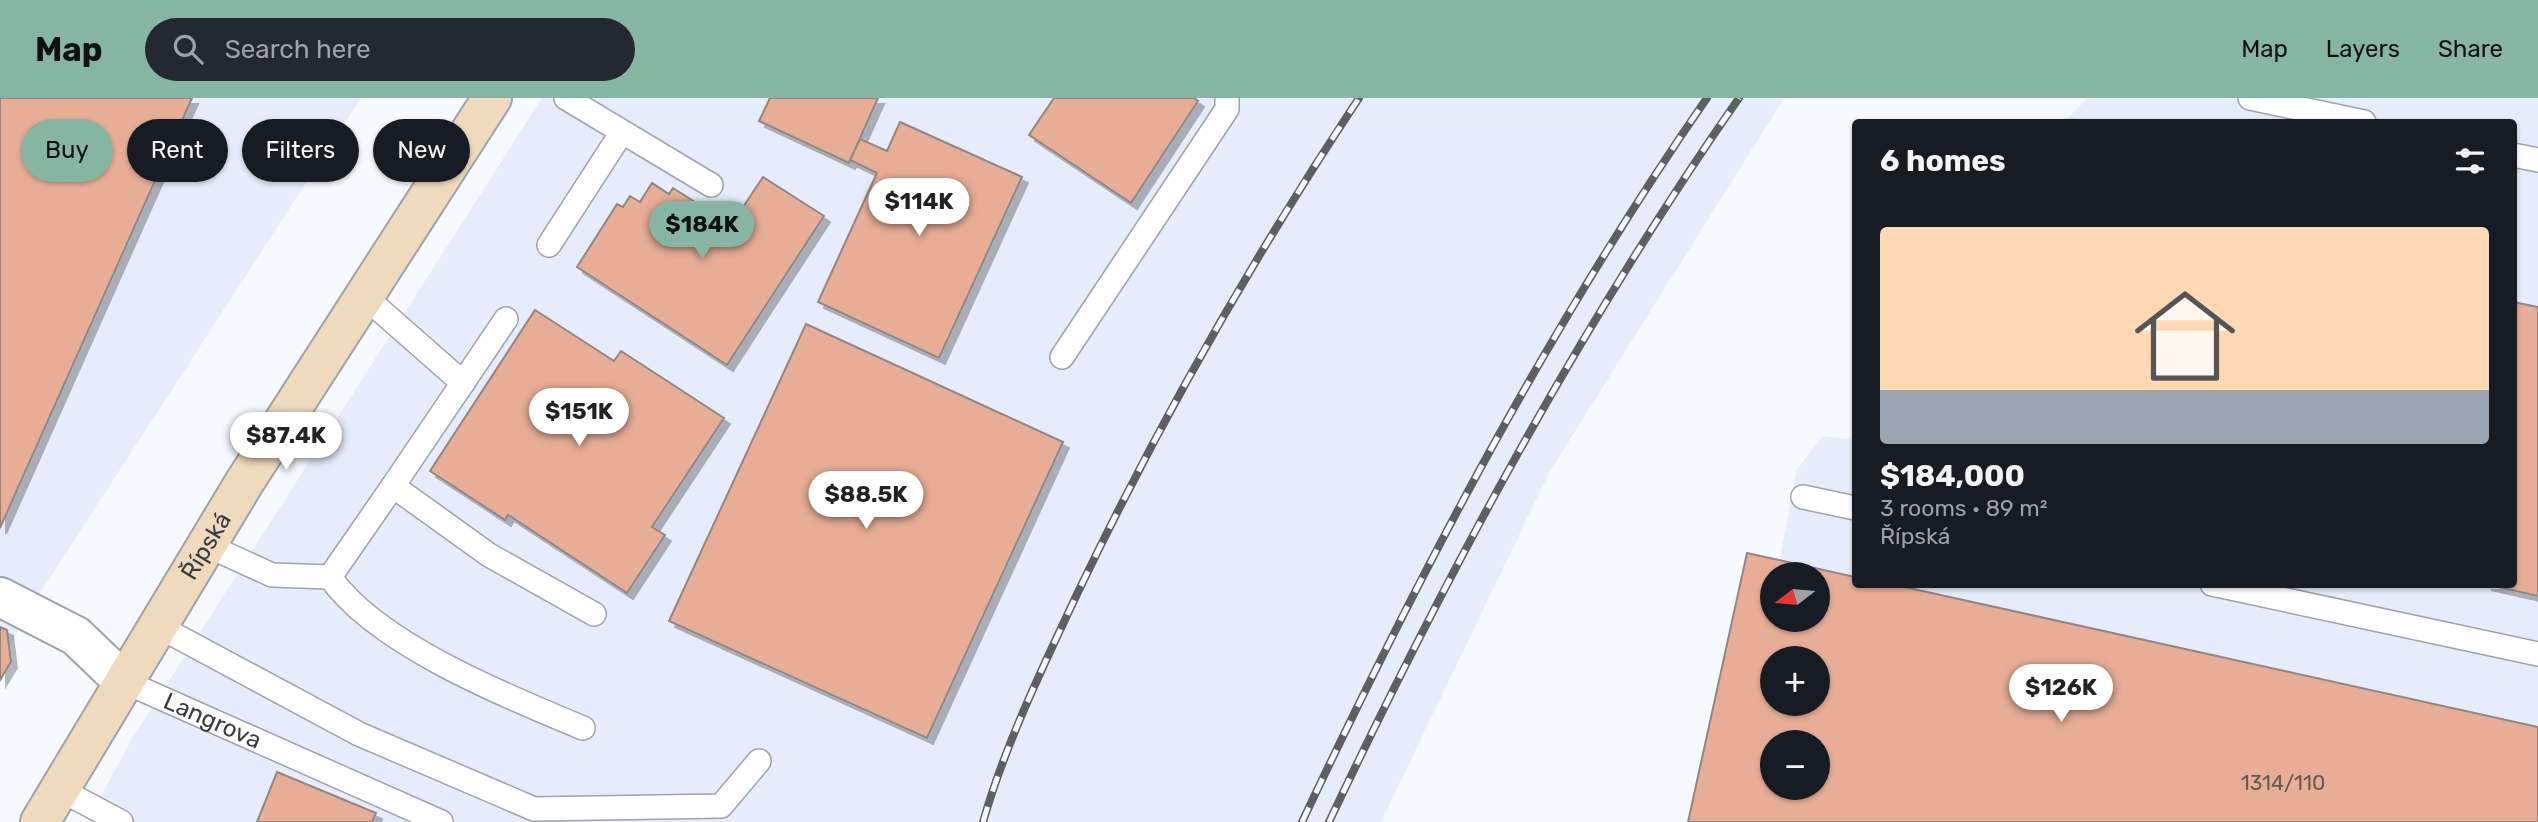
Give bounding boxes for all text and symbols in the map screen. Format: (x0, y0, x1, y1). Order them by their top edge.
search box (145, 18, 635, 81)
text: Map (35, 30, 103, 69)
icon: search (169, 30, 207, 68)
text: Search here (225, 34, 370, 65)
text: Map (2241, 35, 2288, 63)
text: Layers (2326, 35, 2400, 63)
text: Share (2438, 35, 2503, 63)
chip: Buy (21, 119, 113, 182)
chip: Rent (127, 119, 228, 182)
chip: Filters (242, 119, 359, 182)
chip: New (373, 119, 470, 182)
icon: filters (2451, 142, 2489, 180)
text: 6 homes (1880, 143, 2006, 179)
pin: $114K (870, 178, 968, 238)
text: $114K (884, 187, 954, 215)
pin: $184K (653, 202, 751, 261)
text: $184K (665, 210, 739, 238)
icon: home (2122, 273, 2248, 399)
pin: $151K (530, 388, 628, 448)
text: $151K (545, 397, 613, 425)
pin: $87.4K (229, 412, 343, 472)
text: $87.4K (246, 421, 326, 449)
text: $184,000 (1880, 458, 2025, 494)
pin: $88.5K (809, 472, 923, 531)
text: $88.5K (824, 480, 908, 508)
text: 3 rooms · 89 m² (1880, 494, 2048, 522)
street label: Řípská (175, 507, 237, 585)
text: Řípská (1880, 522, 1950, 550)
north arrow (1760, 562, 1830, 632)
map controls (1760, 562, 1830, 800)
button: + (1760, 646, 1830, 716)
pin: $126K (2012, 664, 2110, 724)
text: $126K (2025, 673, 2097, 701)
street label: Langrova (159, 687, 266, 755)
button: − (1760, 730, 1830, 800)
house number: 1314/110 (2241, 770, 2325, 795)

